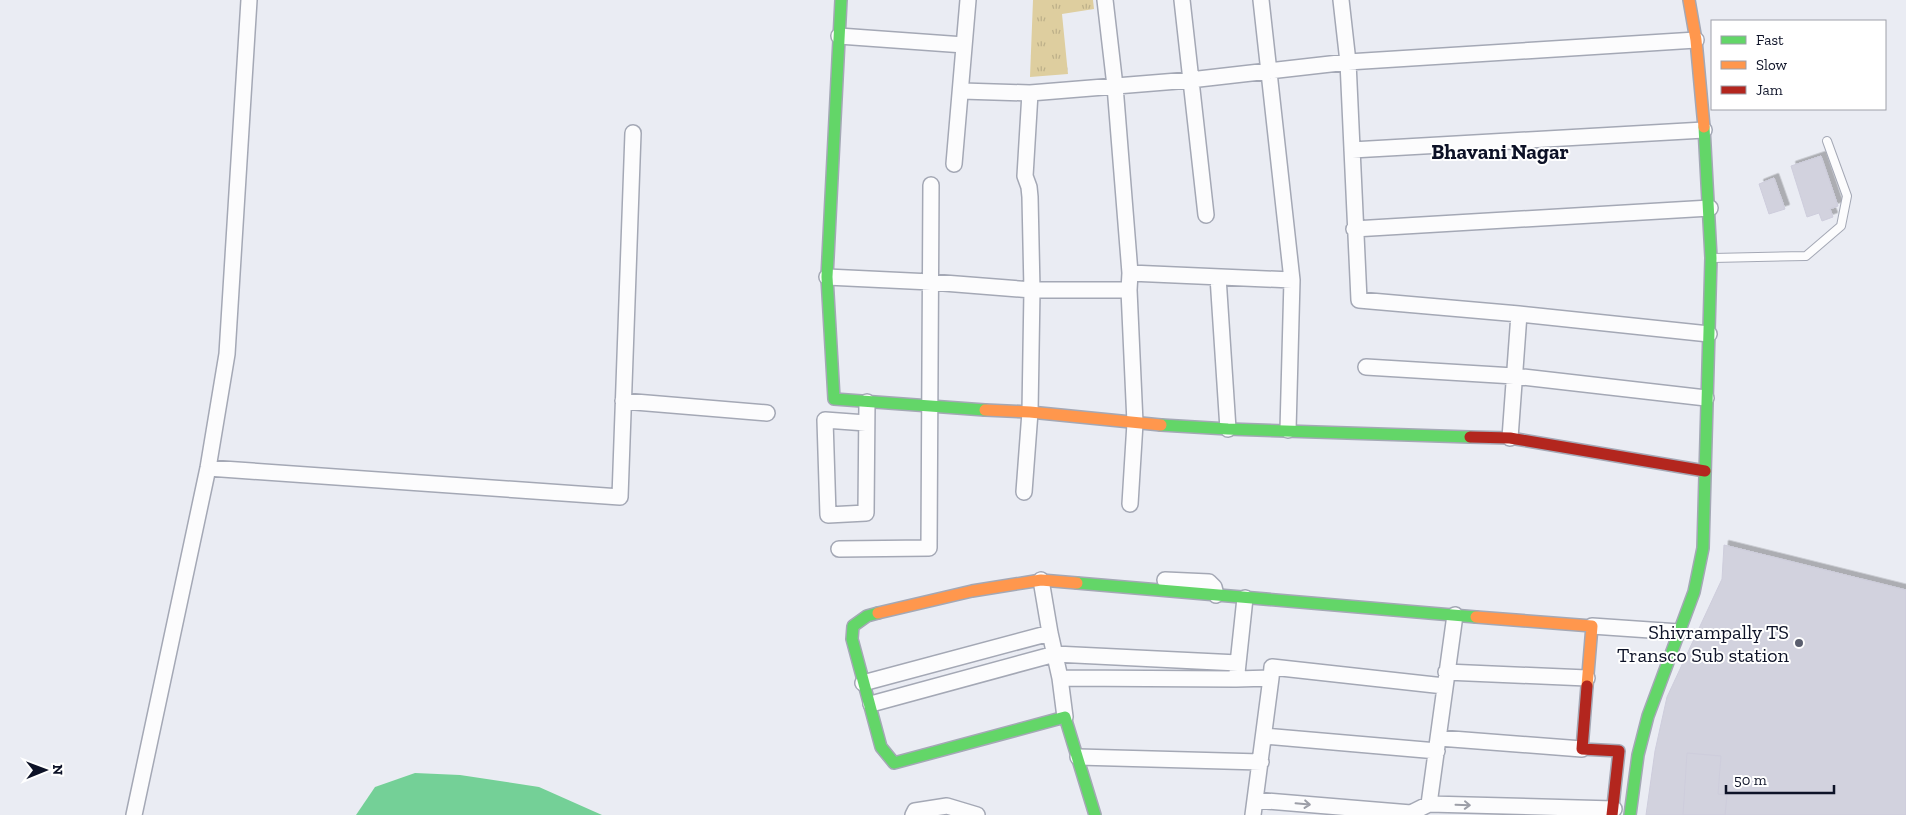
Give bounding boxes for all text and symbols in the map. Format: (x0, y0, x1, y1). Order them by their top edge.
legend (1711, 20, 1886, 110)
text: Fast (1756, 31, 1784, 49)
text: Slow (1756, 56, 1788, 74)
text: Jam (1756, 81, 1783, 99)
district label: Bhavani Nagar (1431, 139, 1569, 164)
place label: Shivrampally TS Transco Sub station (1617, 620, 1790, 667)
marker: Shivrampally TS Transco Sub station (1793, 637, 1805, 649)
north arrow (20, 745, 70, 795)
scale bar (1726, 762, 1834, 794)
text: N (49, 764, 66, 776)
text: 50 m (1734, 771, 1767, 789)
one-way arrow (1295, 799, 1311, 809)
one-way arrow (1454, 800, 1471, 810)

